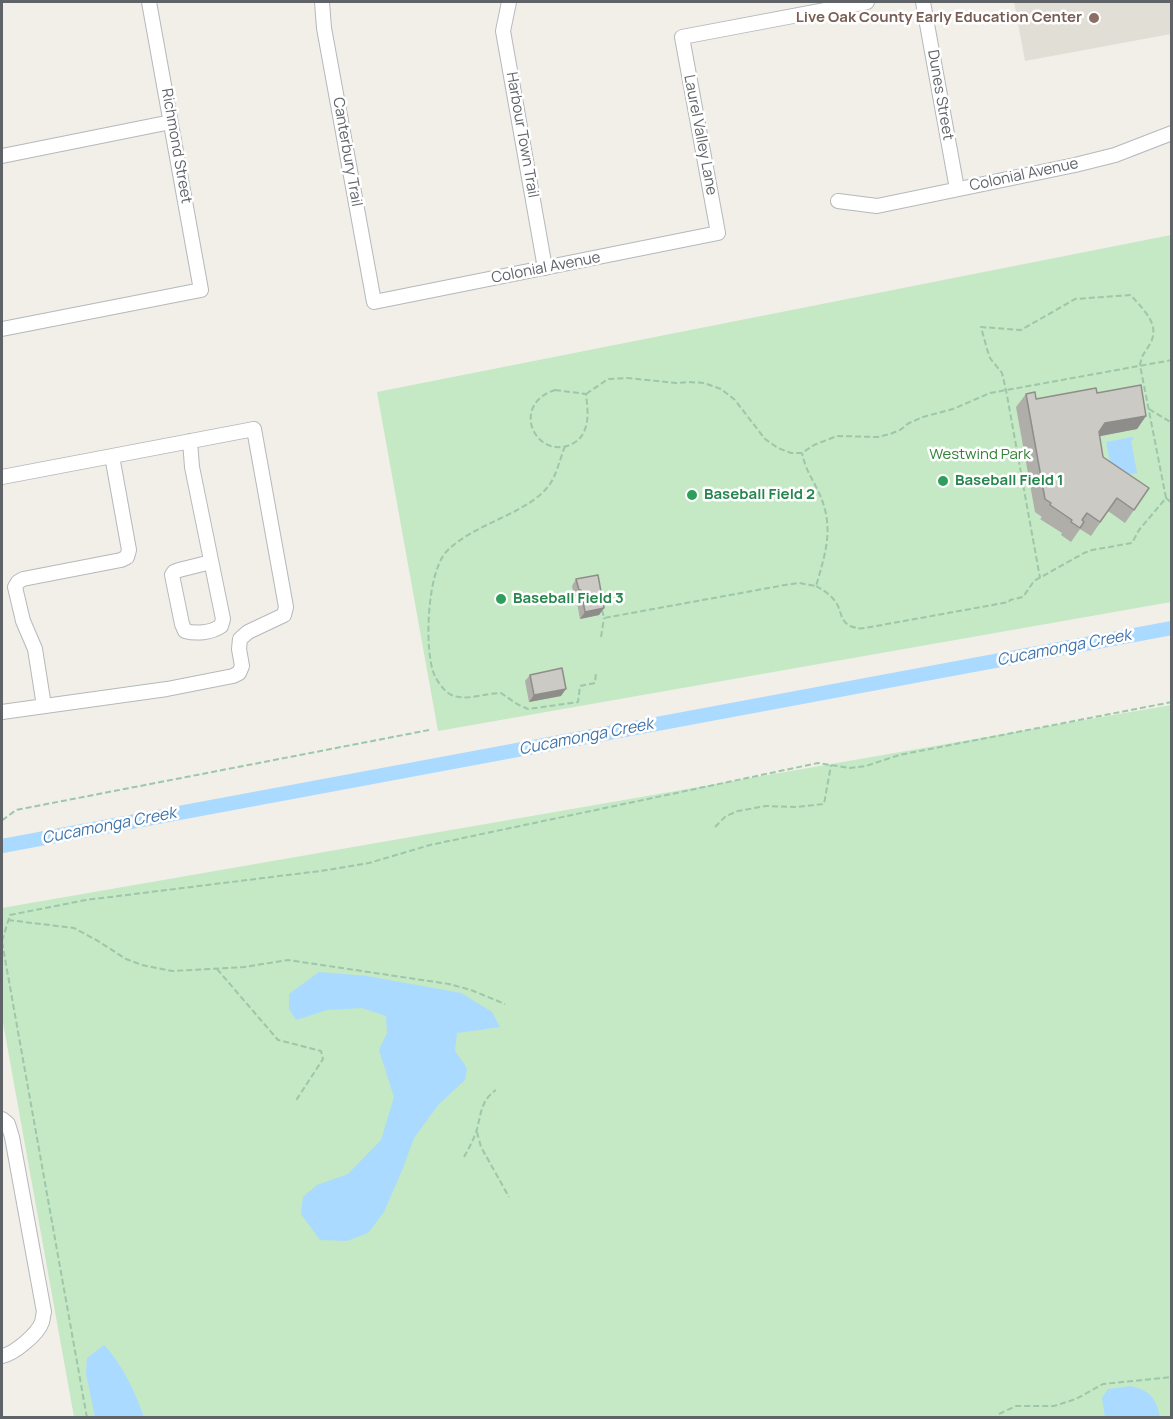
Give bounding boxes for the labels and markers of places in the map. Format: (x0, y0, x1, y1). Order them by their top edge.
place label: Live Oak County Early Education Center (796, 9, 1082, 27)
marker: Live Oak County Early Education Center (1087, 11, 1101, 25)
place label: Baseball Field 1 (955, 472, 1064, 490)
marker: Baseball Field 1 (936, 474, 950, 488)
place label: Baseball Field 2 (704, 486, 815, 504)
marker: Baseball Field 2 (685, 488, 699, 502)
place label: Baseball Field 3 (513, 590, 624, 608)
marker: Baseball Field 3 (494, 592, 508, 606)

